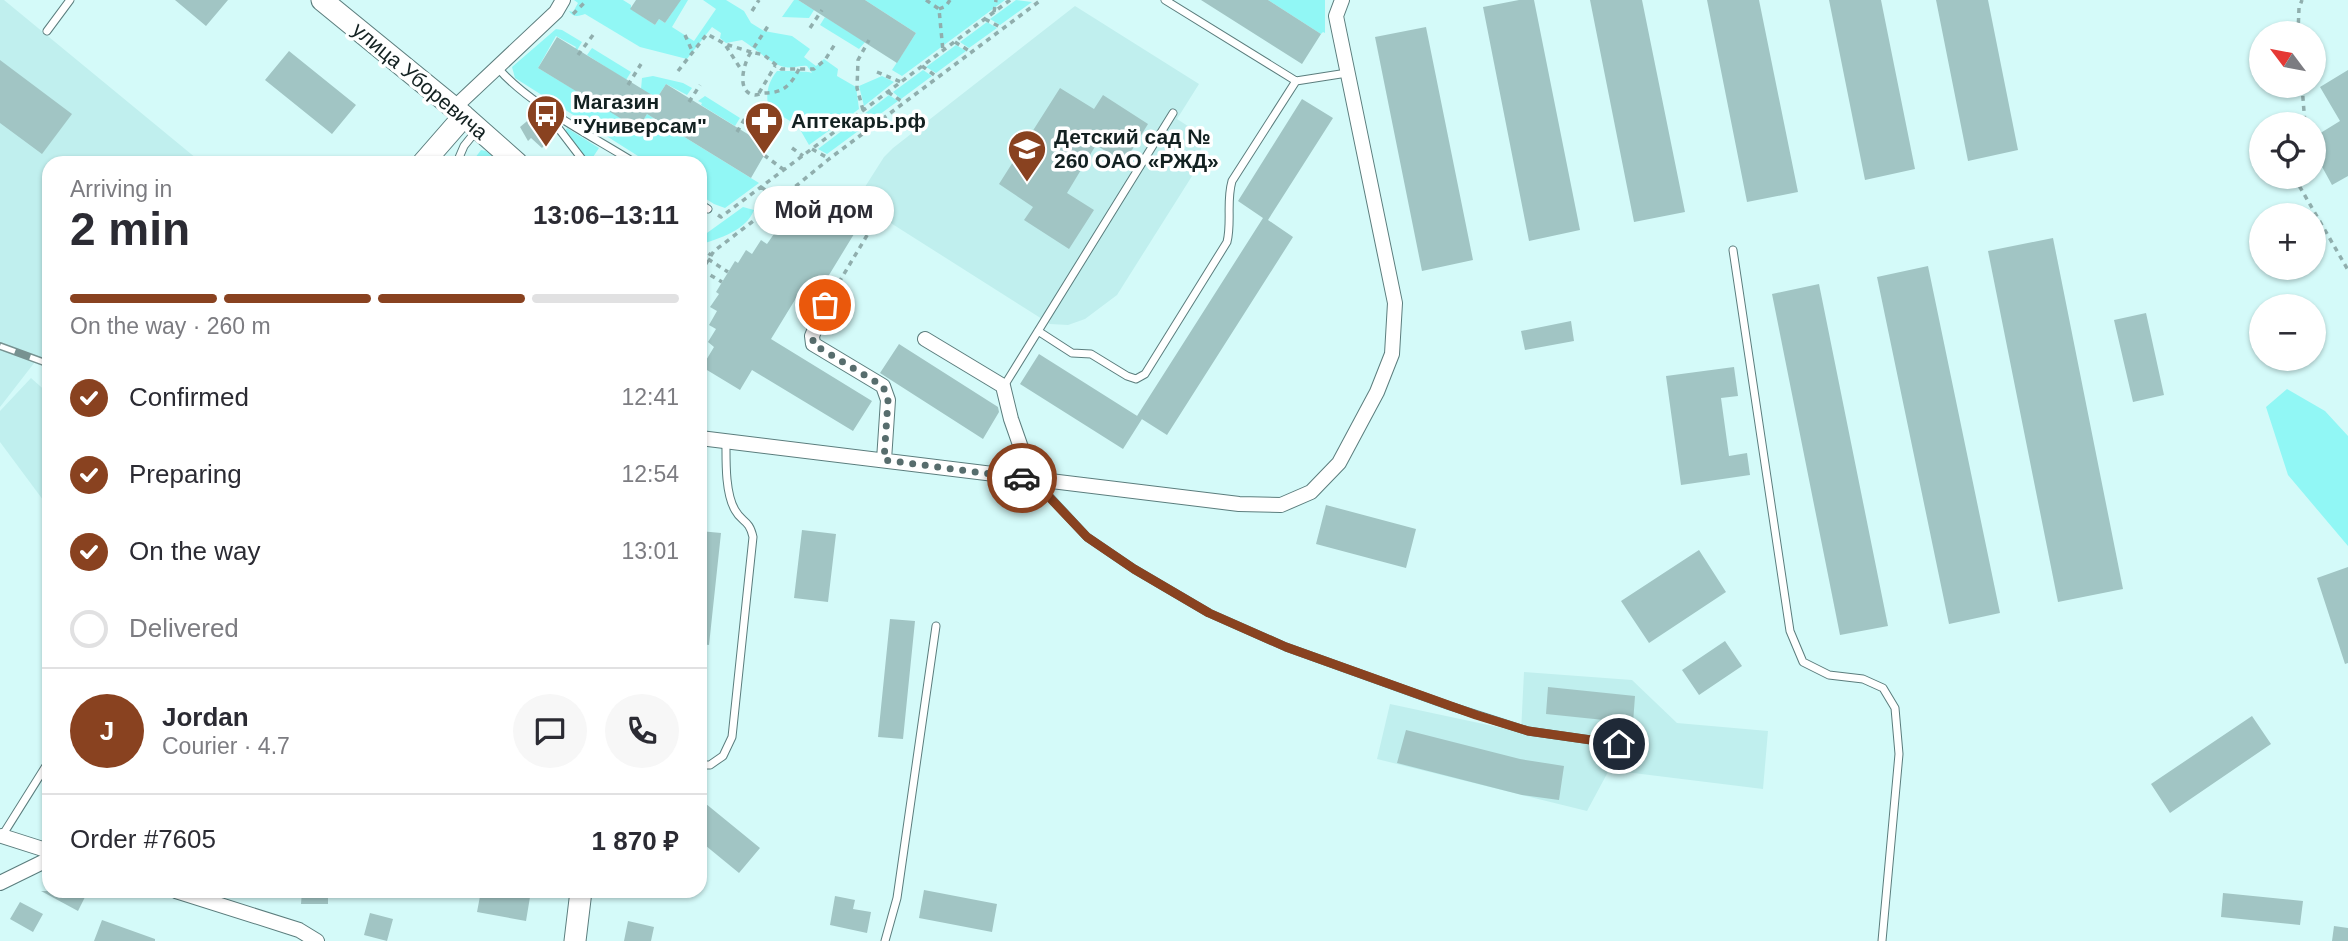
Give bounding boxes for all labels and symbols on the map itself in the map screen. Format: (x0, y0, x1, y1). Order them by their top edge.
street label: улица Уборевича (348, 17, 493, 144)
north arrow (2249, 21, 2326, 98)
place label: Магазин "Универсам" (573, 90, 707, 137)
bus stop icon: Магазин "Универсам" (525, 93, 567, 148)
pharmacy icon: Аптекарь.рф (743, 100, 785, 155)
place label: Аптекарь.рф (791, 109, 926, 132)
place label: Детский сад № 260 ОАО «РЖД» (1054, 125, 1219, 172)
school or university icon: Детский сад № 260 ОАО «РЖД» (1006, 128, 1048, 183)
callout: Мой дом (755, 186, 895, 235)
pin (795, 275, 855, 335)
courier (987, 443, 1057, 513)
pin (1589, 714, 1649, 774)

